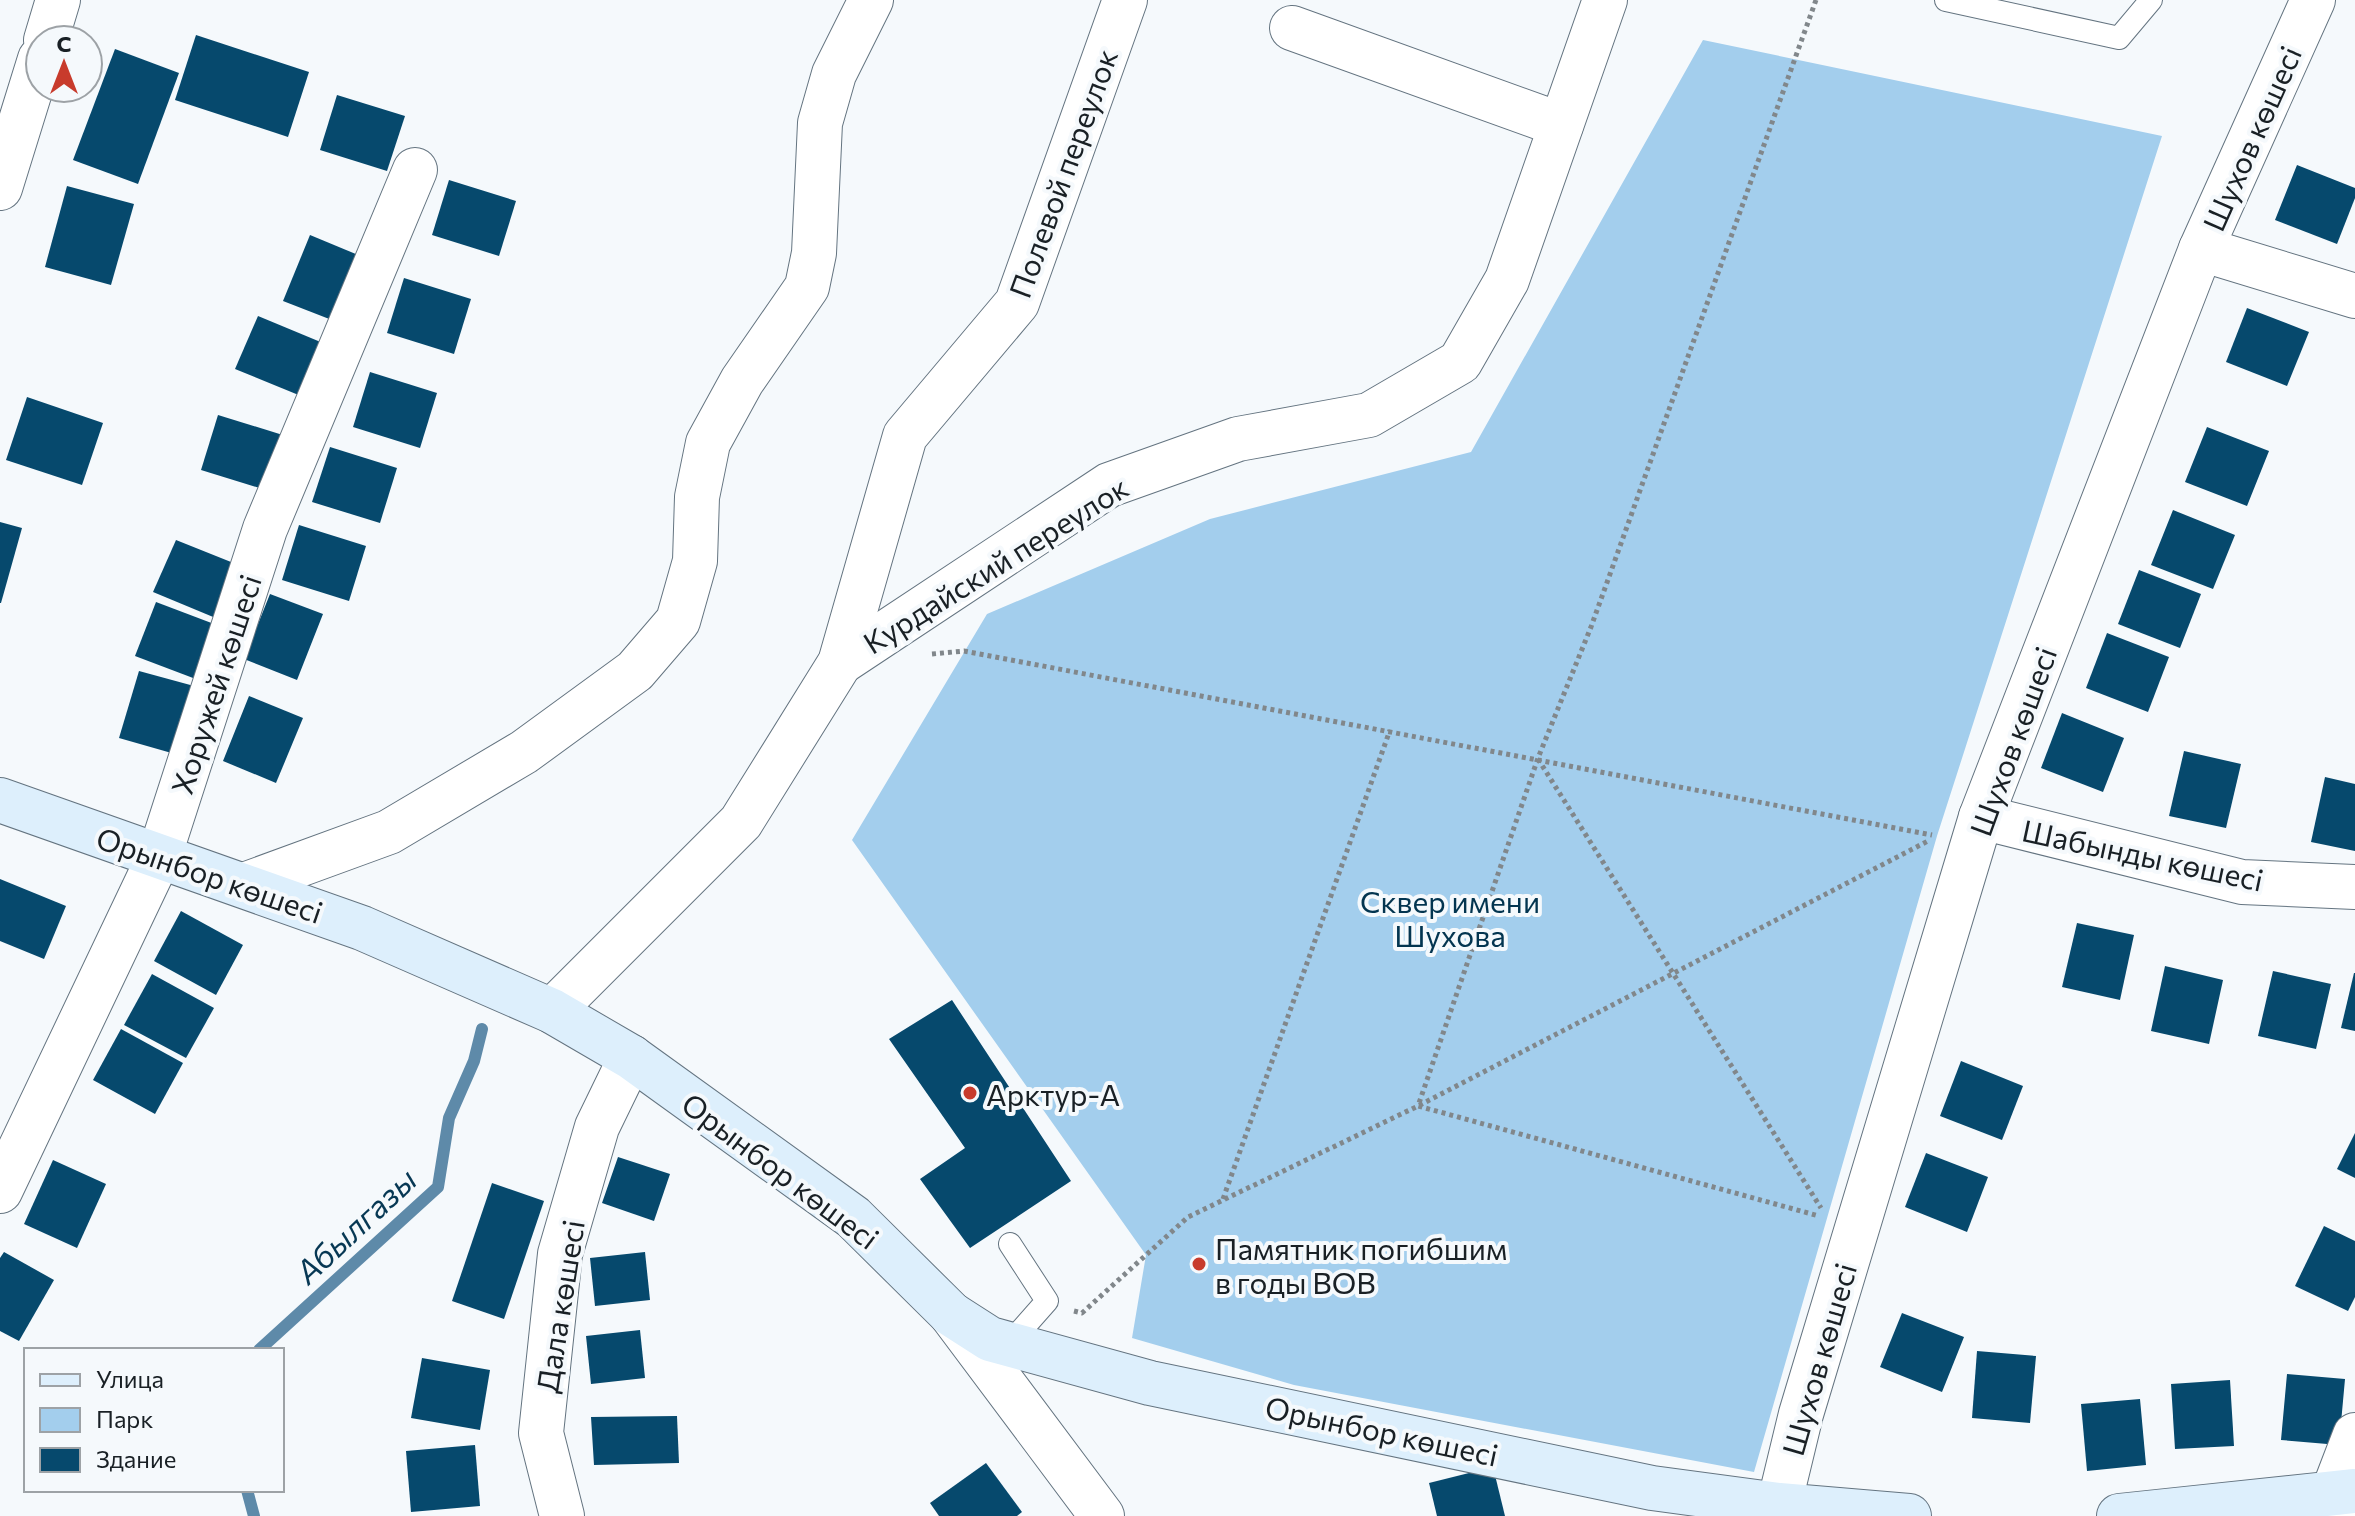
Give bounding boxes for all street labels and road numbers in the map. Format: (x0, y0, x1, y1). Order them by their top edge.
street label: Шухов көшесі (2194, 40, 2308, 236)
street label: Полевой переулок (1000, 44, 1124, 302)
street label: Курдайский переулок (856, 467, 1134, 661)
street label: Хоружей көшесі (162, 570, 268, 798)
street label: Шухов көшесі (1961, 641, 2063, 841)
street label: Шабынды көшесі (2019, 810, 2267, 898)
street label: Орынбор көшесі (92, 818, 328, 930)
street label: Орынбор көшесі (675, 1084, 887, 1256)
street label: Дала көшесі (527, 1217, 591, 1395)
street label: Шухов көшесі (1773, 1259, 1863, 1459)
street label: Орынбор көшесі (1262, 1387, 1502, 1473)

